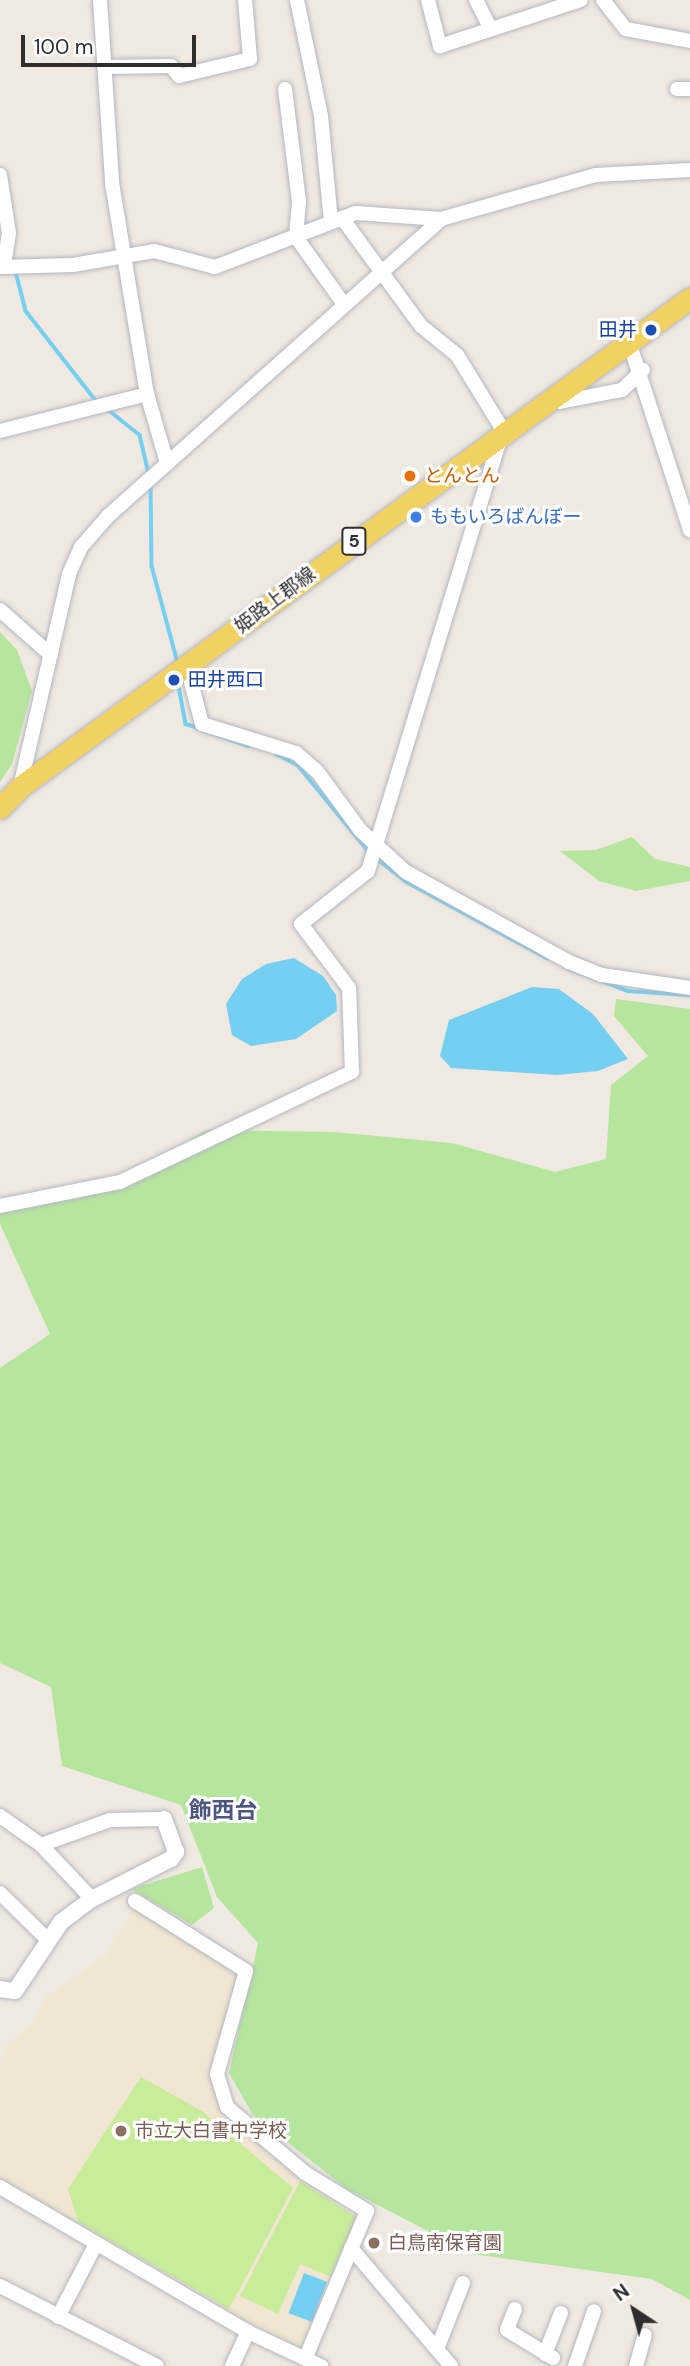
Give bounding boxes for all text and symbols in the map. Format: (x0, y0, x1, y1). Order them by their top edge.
scale bar (24, 21, 200, 65)
text: 100 m (34, 33, 94, 61)
place label: 田井 (599, 319, 637, 341)
marker: 田井 (643, 322, 659, 338)
place label: とんとん (424, 465, 500, 487)
marker: とんとん (402, 468, 418, 484)
place label: ももいろばんぼー (430, 506, 582, 528)
marker: ももいろばんぼー (408, 509, 424, 525)
road number: 5 (340, 526, 368, 556)
street label: 姫路上郡線 (230, 562, 320, 638)
place label: 田井西口 (188, 669, 264, 691)
marker: 田井西口 (166, 672, 182, 688)
district label: 飾西台 (189, 1796, 257, 1824)
place label: 市立大白書中学校 (135, 2120, 287, 2142)
marker: 市立大白書中学校 (113, 2123, 129, 2139)
place label: 白鳥南保育園 (388, 2232, 502, 2254)
marker: 白鳥南保育園 (366, 2235, 382, 2251)
north arrow (599, 2275, 669, 2345)
text: N (608, 2278, 634, 2307)

